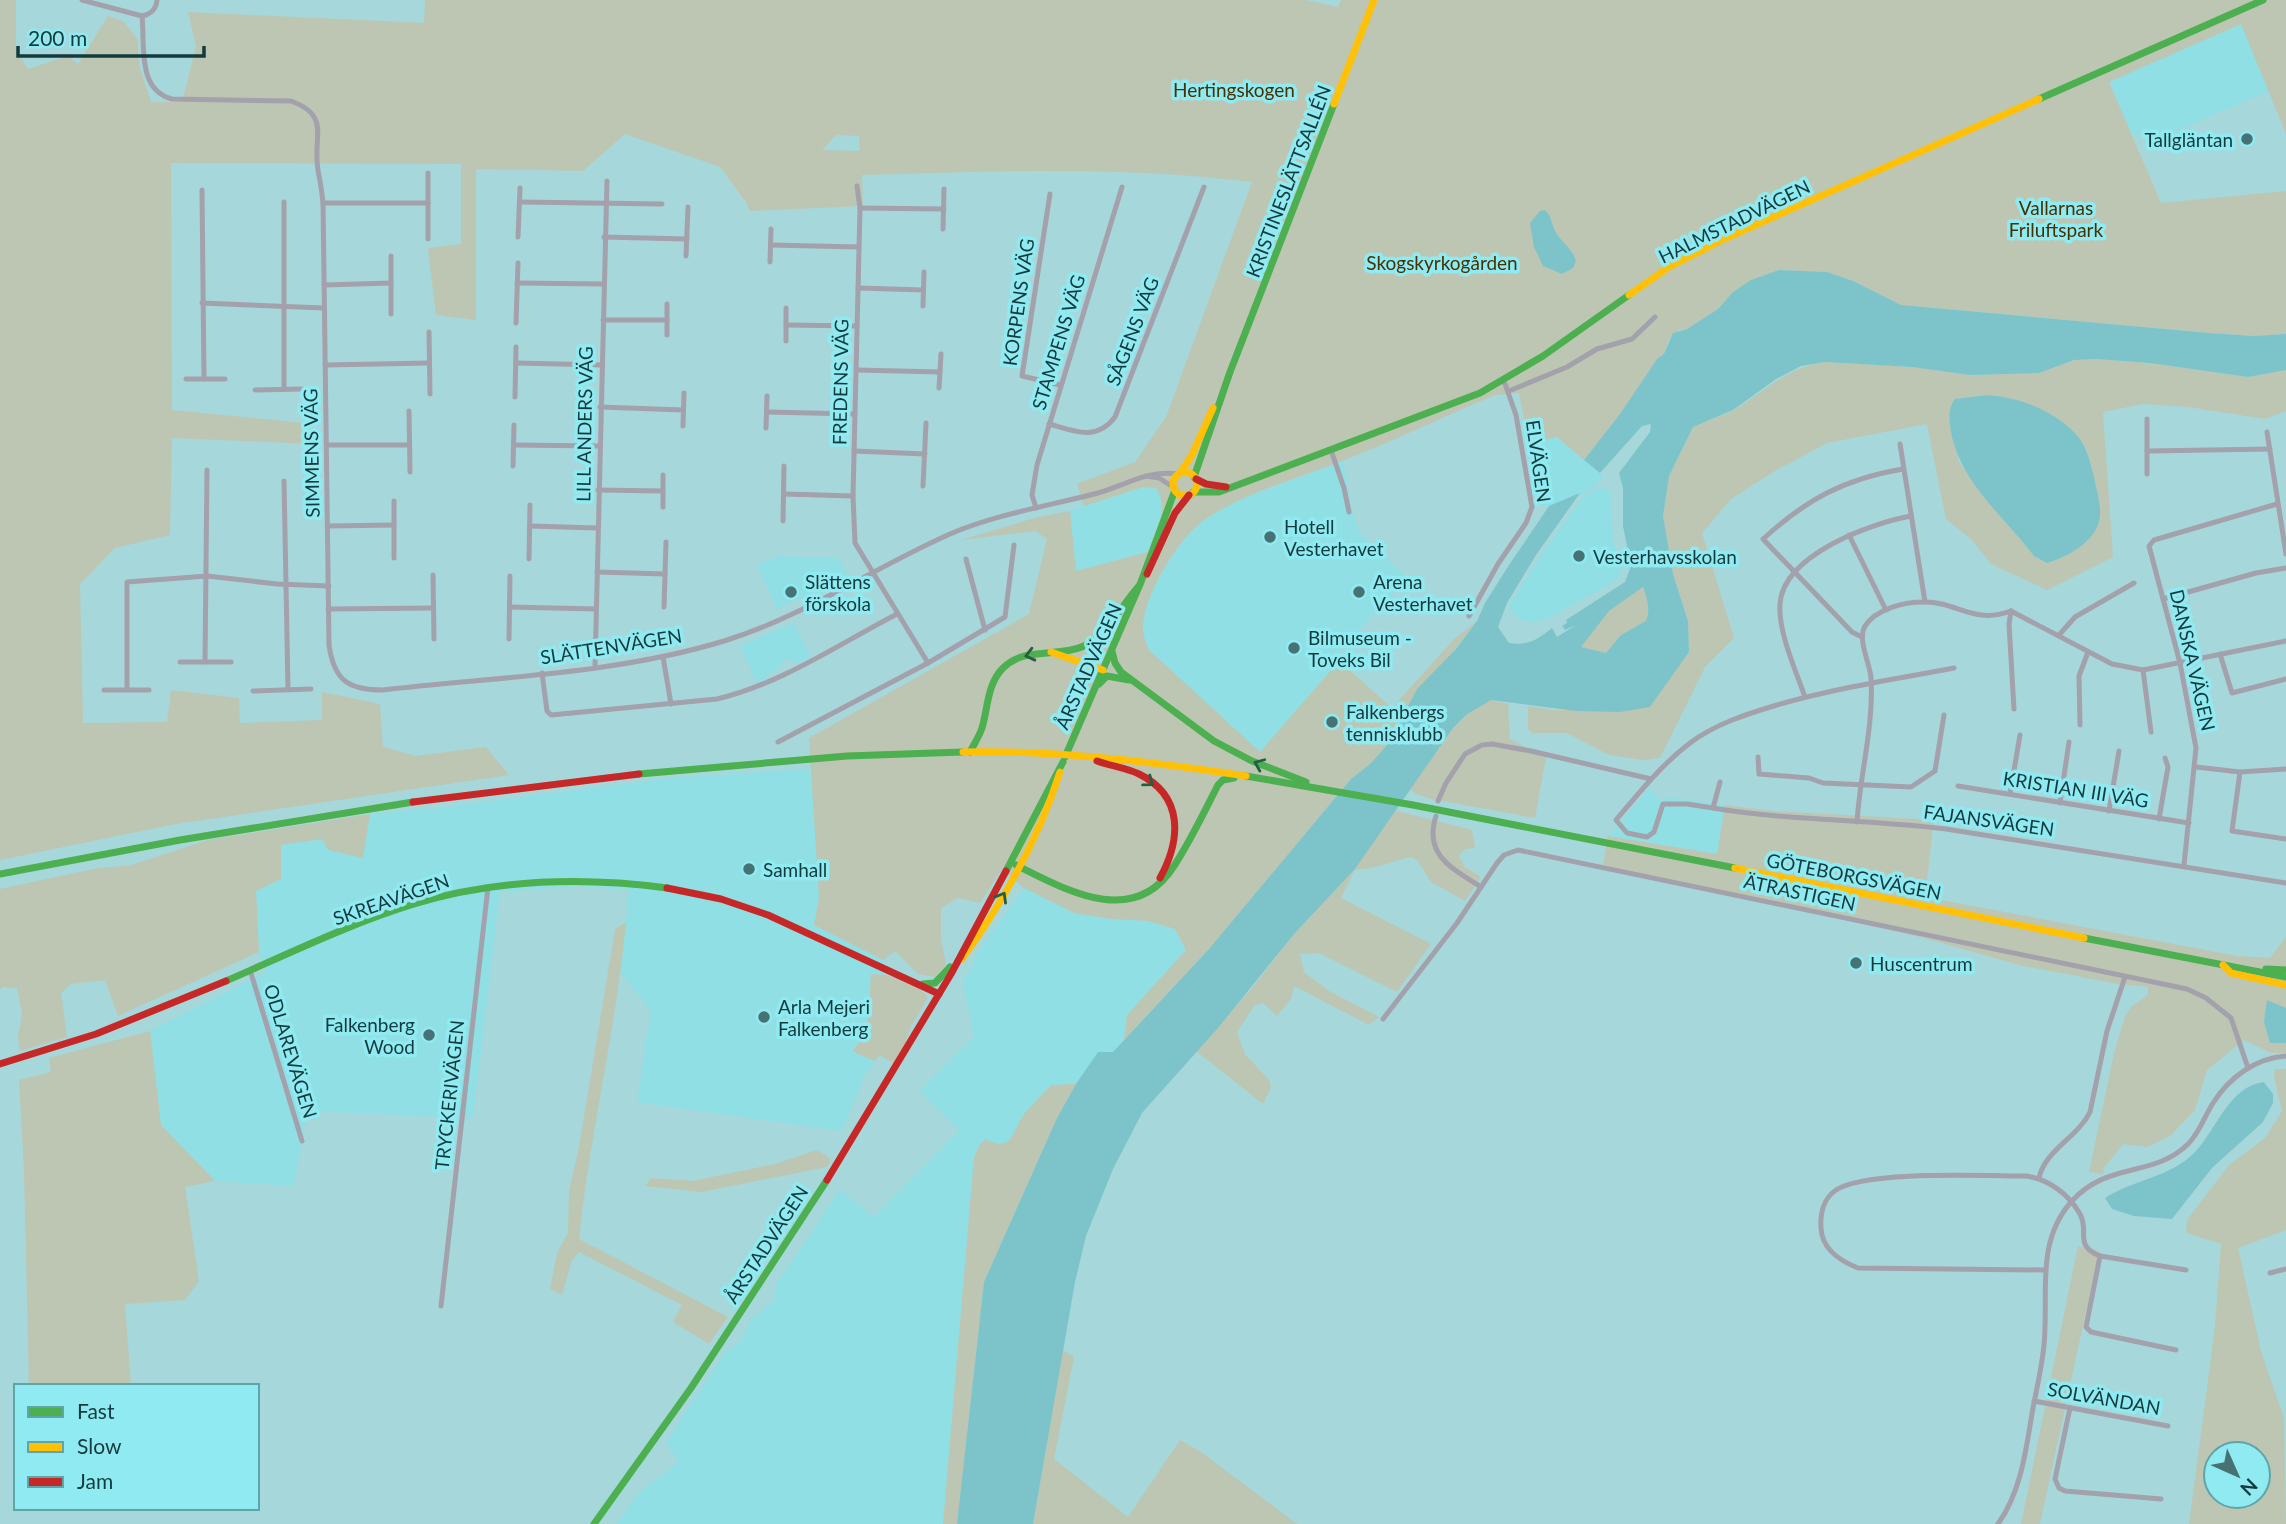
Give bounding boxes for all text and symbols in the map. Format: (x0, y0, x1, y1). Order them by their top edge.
scale bar (18, 14, 203, 58)
text: 200 m (28, 25, 87, 50)
park label: Hertingskogen (1173, 78, 1295, 101)
street label: KRISTINESLÄTTSALLÉN (1241, 82, 1335, 280)
place label: Tallgläntan (2144, 128, 2233, 151)
marker: Tallgläntan (2239, 131, 2255, 147)
street label: HALMSTADVÄGEN (1655, 174, 1813, 268)
park label: Vallarnas Friluftspark (2009, 196, 2104, 241)
street label: KORPENS VÄG (998, 237, 1038, 367)
park label: Skogskyrkogården (1366, 251, 1518, 274)
street label: STAMPENS VÄG (1026, 272, 1090, 412)
street label: SÅGENS VÄG (1101, 273, 1163, 389)
street label: FREDENS VÄG (827, 319, 853, 445)
street label: LILL ANDERS VÄG (571, 346, 597, 502)
street label: SIMMENS VÄG (298, 388, 324, 518)
street label: ELVÄGEN (1522, 418, 1556, 504)
place label: Hotell Vesterhavet (1284, 515, 1384, 560)
marker: Hotell Vesterhavet (1262, 529, 1278, 545)
place label: Vesterhavsskolan (1593, 545, 1737, 568)
marker: Vesterhavsskolan (1571, 548, 1587, 564)
place label: Slättens förskola (805, 570, 871, 615)
place label: Arena Vesterhavet (1373, 570, 1473, 615)
marker: Slättens förskola (783, 584, 799, 600)
marker: Arena Vesterhavet (1351, 584, 1367, 600)
street label: DANSKA VÄGEN (2166, 587, 2220, 733)
street label: ÅRSTADVÄGEN (1050, 599, 1126, 733)
street label: SLÄTTENVÄGEN (538, 623, 684, 669)
place label: Bilmuseum - Toveks Bil (1308, 626, 1412, 671)
marker: Bilmuseum - Toveks Bil (1286, 640, 1302, 656)
one-way arrow (1024, 646, 1036, 661)
place label: Falkenbergs tennisklubb (1346, 700, 1445, 745)
marker: Falkenbergs tennisklubb (1324, 714, 1340, 730)
one-way arrow (1254, 758, 1267, 772)
street label: KRISTIAN III VÄG (2001, 766, 2151, 812)
one-way arrow (1141, 774, 1154, 786)
street label: FAJANSVÄGEN (1922, 799, 2056, 841)
street label: GÖTEBORGSVÄGEN (1765, 848, 1943, 904)
place label: Samhall (763, 858, 827, 881)
marker: Samhall (741, 861, 757, 877)
street label: SKREAVÄGEN (330, 868, 452, 930)
street label: ÄTRASTIGEN (1742, 869, 1858, 915)
one-way arrow (994, 891, 1007, 904)
place label: Huscentrum (1870, 952, 1973, 975)
marker: Huscentrum (1848, 955, 1864, 971)
street label: ODLAREVÄGEN (260, 981, 322, 1121)
place label: Arla Mejeri Falkenberg (778, 995, 870, 1040)
marker: Arla Mejeri Falkenberg (756, 1009, 772, 1025)
place label: Falkenberg Wood (325, 1013, 415, 1058)
street label: TRYCKERIVÄGEN (430, 1019, 468, 1171)
marker: Falkenberg Wood (421, 1027, 437, 1043)
street label: ÅRSTADVÄGEN (719, 1181, 813, 1307)
street label: SOLVÄNDAN (2046, 1377, 2162, 1419)
legend (14, 1384, 259, 1510)
text: Fast (77, 1398, 115, 1423)
text: Slow (77, 1433, 122, 1458)
north arrow (2202, 1440, 2272, 1510)
text: Jam (77, 1468, 113, 1493)
text: N (2236, 1474, 2263, 1501)

